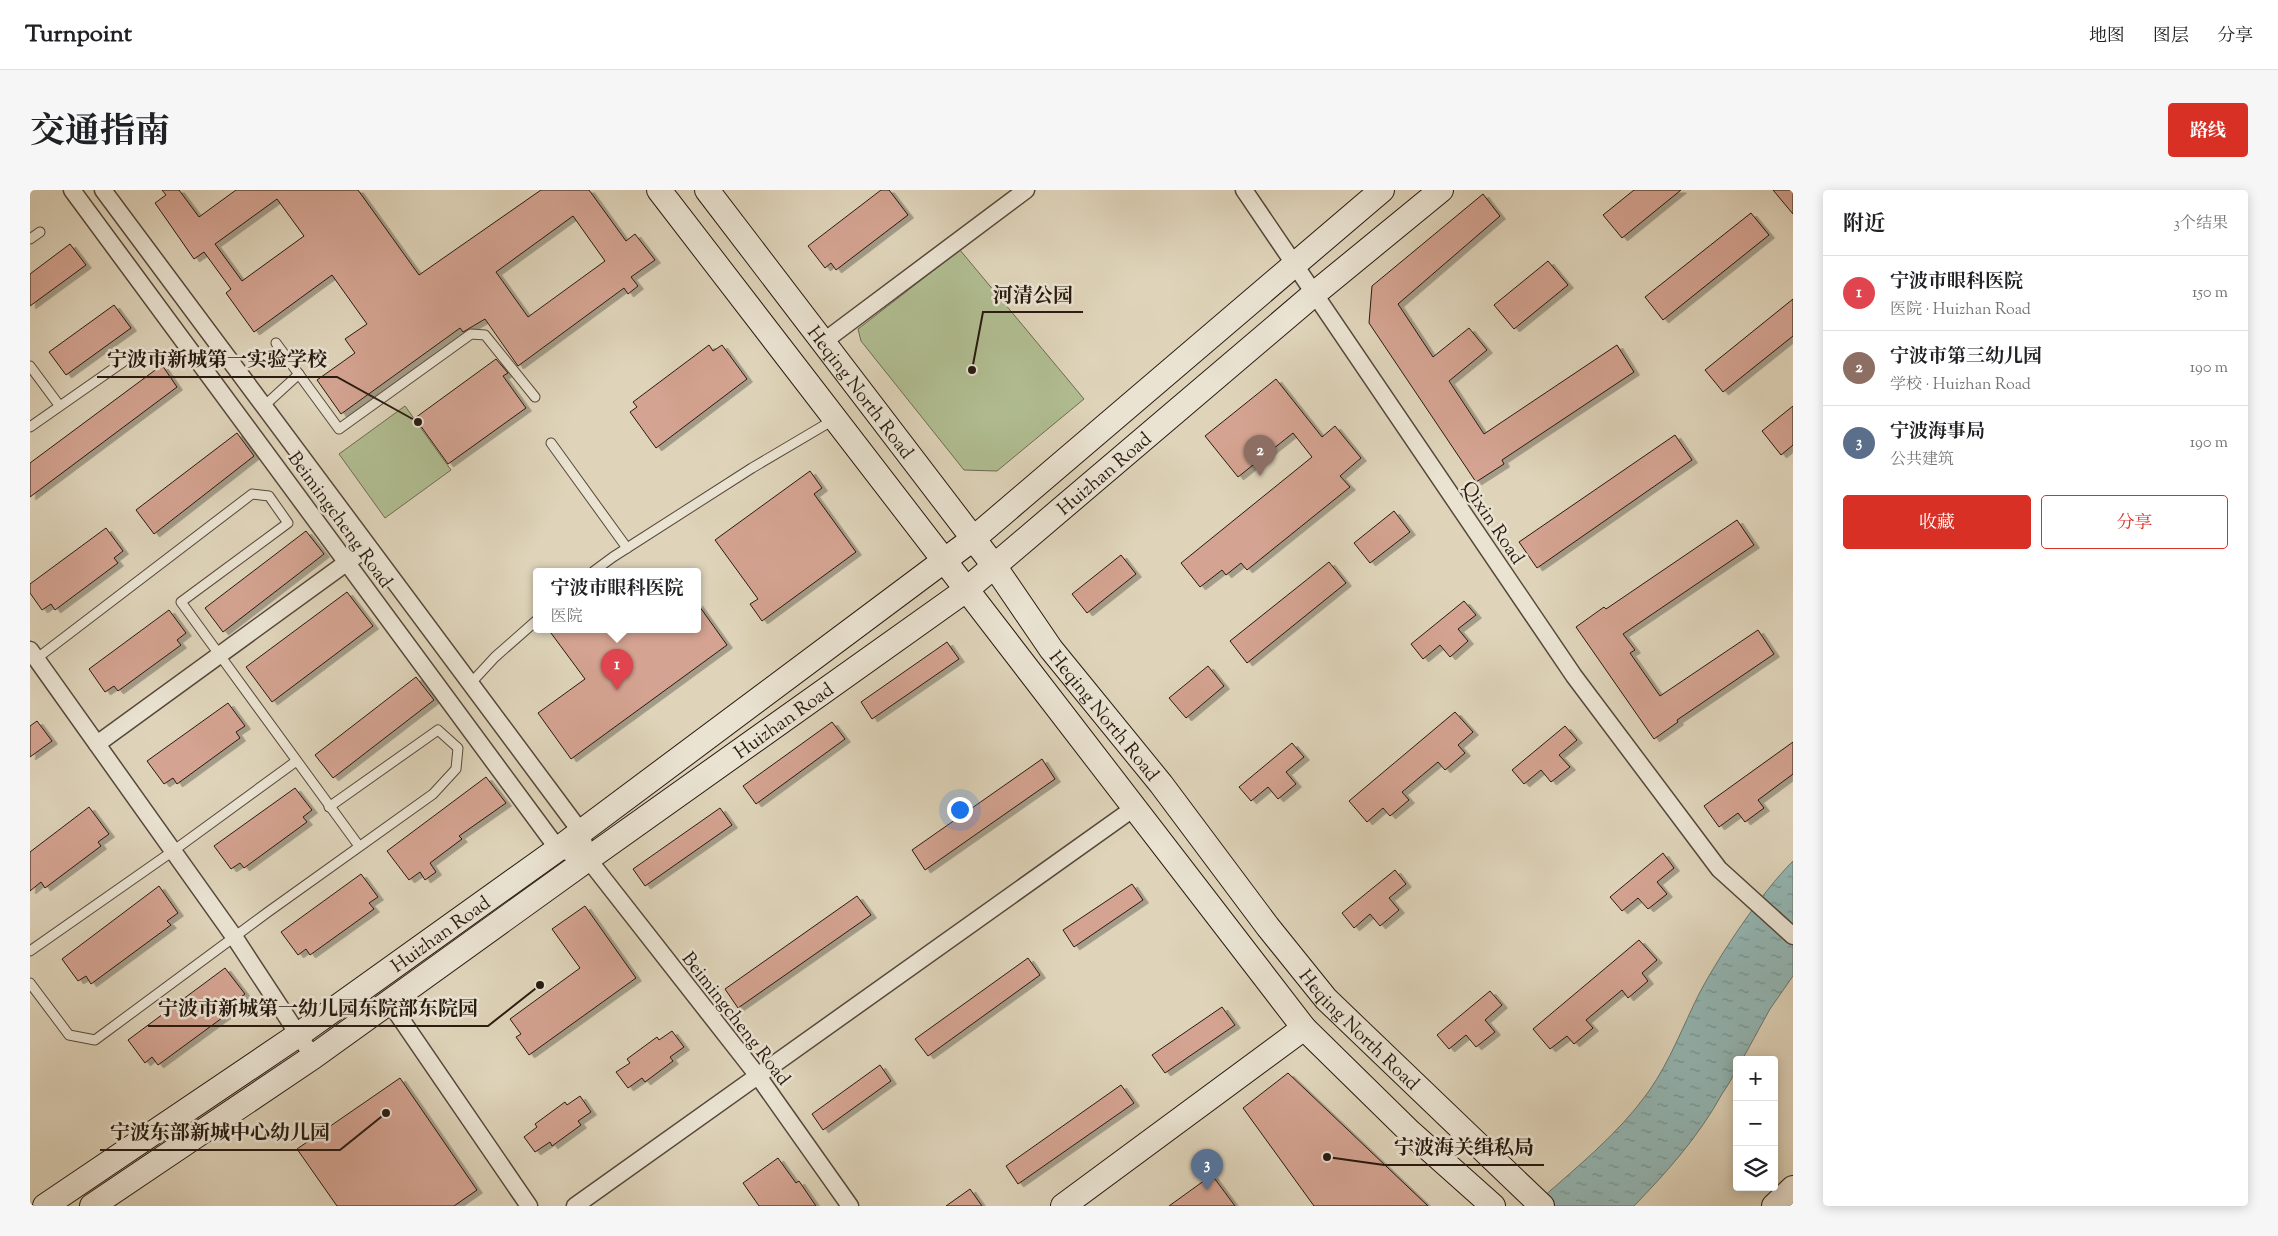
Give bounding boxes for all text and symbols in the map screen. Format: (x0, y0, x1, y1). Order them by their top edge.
text: Turnpoint (25, 18, 132, 52)
text: 地图 (2089, 24, 2125, 50)
text: 图层 (2153, 24, 2189, 50)
text: 分享 (2217, 24, 2253, 50)
button: 路线 (2168, 103, 2248, 157)
text: 交通指南 (30, 108, 170, 159)
text: 附近 (1843, 210, 1885, 240)
text: 3个结果 (2174, 213, 2228, 236)
text: 宁波市眼科医院 (1890, 269, 2023, 296)
callout: 河清公园 (983, 277, 1083, 312)
text: 1 (1856, 282, 1862, 305)
text: 150 m (2192, 282, 2228, 305)
text: 河清公园 (993, 283, 1073, 312)
text: 医院 · Huizhan Road (1890, 299, 2031, 322)
street label: Heqing North Road (800, 321, 919, 466)
callout: 宁波市新城第一实验学校 (97, 342, 337, 377)
text: 宁波市第三幼儿园 (1890, 344, 2042, 371)
text: 宁波市新城第一实验学校 (107, 347, 327, 376)
text: 2 (1855, 357, 1863, 380)
text: 190 m (2190, 357, 2228, 380)
text: 学校 · Huizhan Road (1890, 374, 2031, 397)
text: 宁波海事局 (1890, 419, 1985, 446)
street label: Huizhan Road (1052, 427, 1159, 523)
text: 3 (1856, 432, 1862, 455)
text: 190 m (2190, 432, 2228, 455)
pin: 2 (1244, 435, 1276, 476)
street label: Beimingcheng Road (280, 447, 398, 595)
text: 公共建筑 (1890, 449, 1954, 472)
street label: Qixin Road (1454, 476, 1530, 571)
button: 收藏 (1843, 495, 2031, 549)
button: 分享 (2041, 495, 2228, 549)
popup (533, 568, 701, 633)
text: 宁波市眼科医院 (550, 576, 684, 603)
text: 医院 (550, 606, 583, 629)
street label: Heqing North Road (1042, 646, 1164, 788)
pin: 1 (601, 649, 633, 690)
street label: Huizhan Road (729, 677, 840, 767)
your location (947, 797, 973, 823)
street label: Huizhan Road (386, 890, 497, 980)
street label: Beimingcheng Road (674, 947, 796, 1092)
street label: Heqing North Road (1291, 964, 1425, 1098)
callout: 宁波市新城第一幼儿园东院部东院园 (148, 991, 488, 1026)
text: 宁波市新城第一幼儿园东院部东院园 (158, 996, 478, 1025)
map controls (1733, 1056, 1778, 1191)
button: + (1733, 1056, 1778, 1101)
button: − (1733, 1101, 1778, 1146)
callout: 宁波东部新城中心幼儿园 (100, 1115, 340, 1150)
text: 宁波东部新城中心幼儿园 (110, 1120, 330, 1149)
callout: 宁波海关缉私局 (1384, 1130, 1544, 1165)
text: 宁波海关缉私局 (1394, 1135, 1534, 1164)
button: layers (1733, 1146, 1778, 1191)
pin: 3 (1191, 1149, 1223, 1190)

